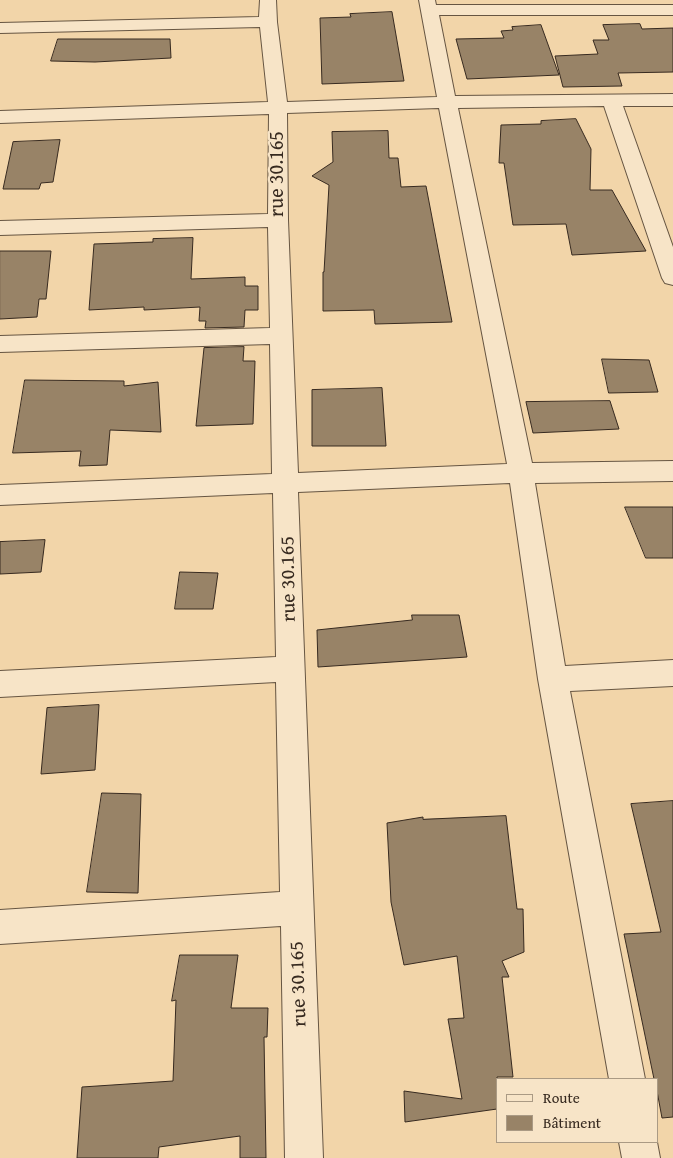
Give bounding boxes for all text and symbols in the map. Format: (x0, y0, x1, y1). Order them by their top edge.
street label: rue 30.165 (266, 131, 290, 217)
street label: rue 30.165 (276, 536, 302, 622)
street label: rue 30.165 (286, 941, 312, 1027)
legend (496, 1078, 658, 1143)
text: Route (543, 1087, 580, 1108)
text: Bâtiment (543, 1112, 601, 1133)

